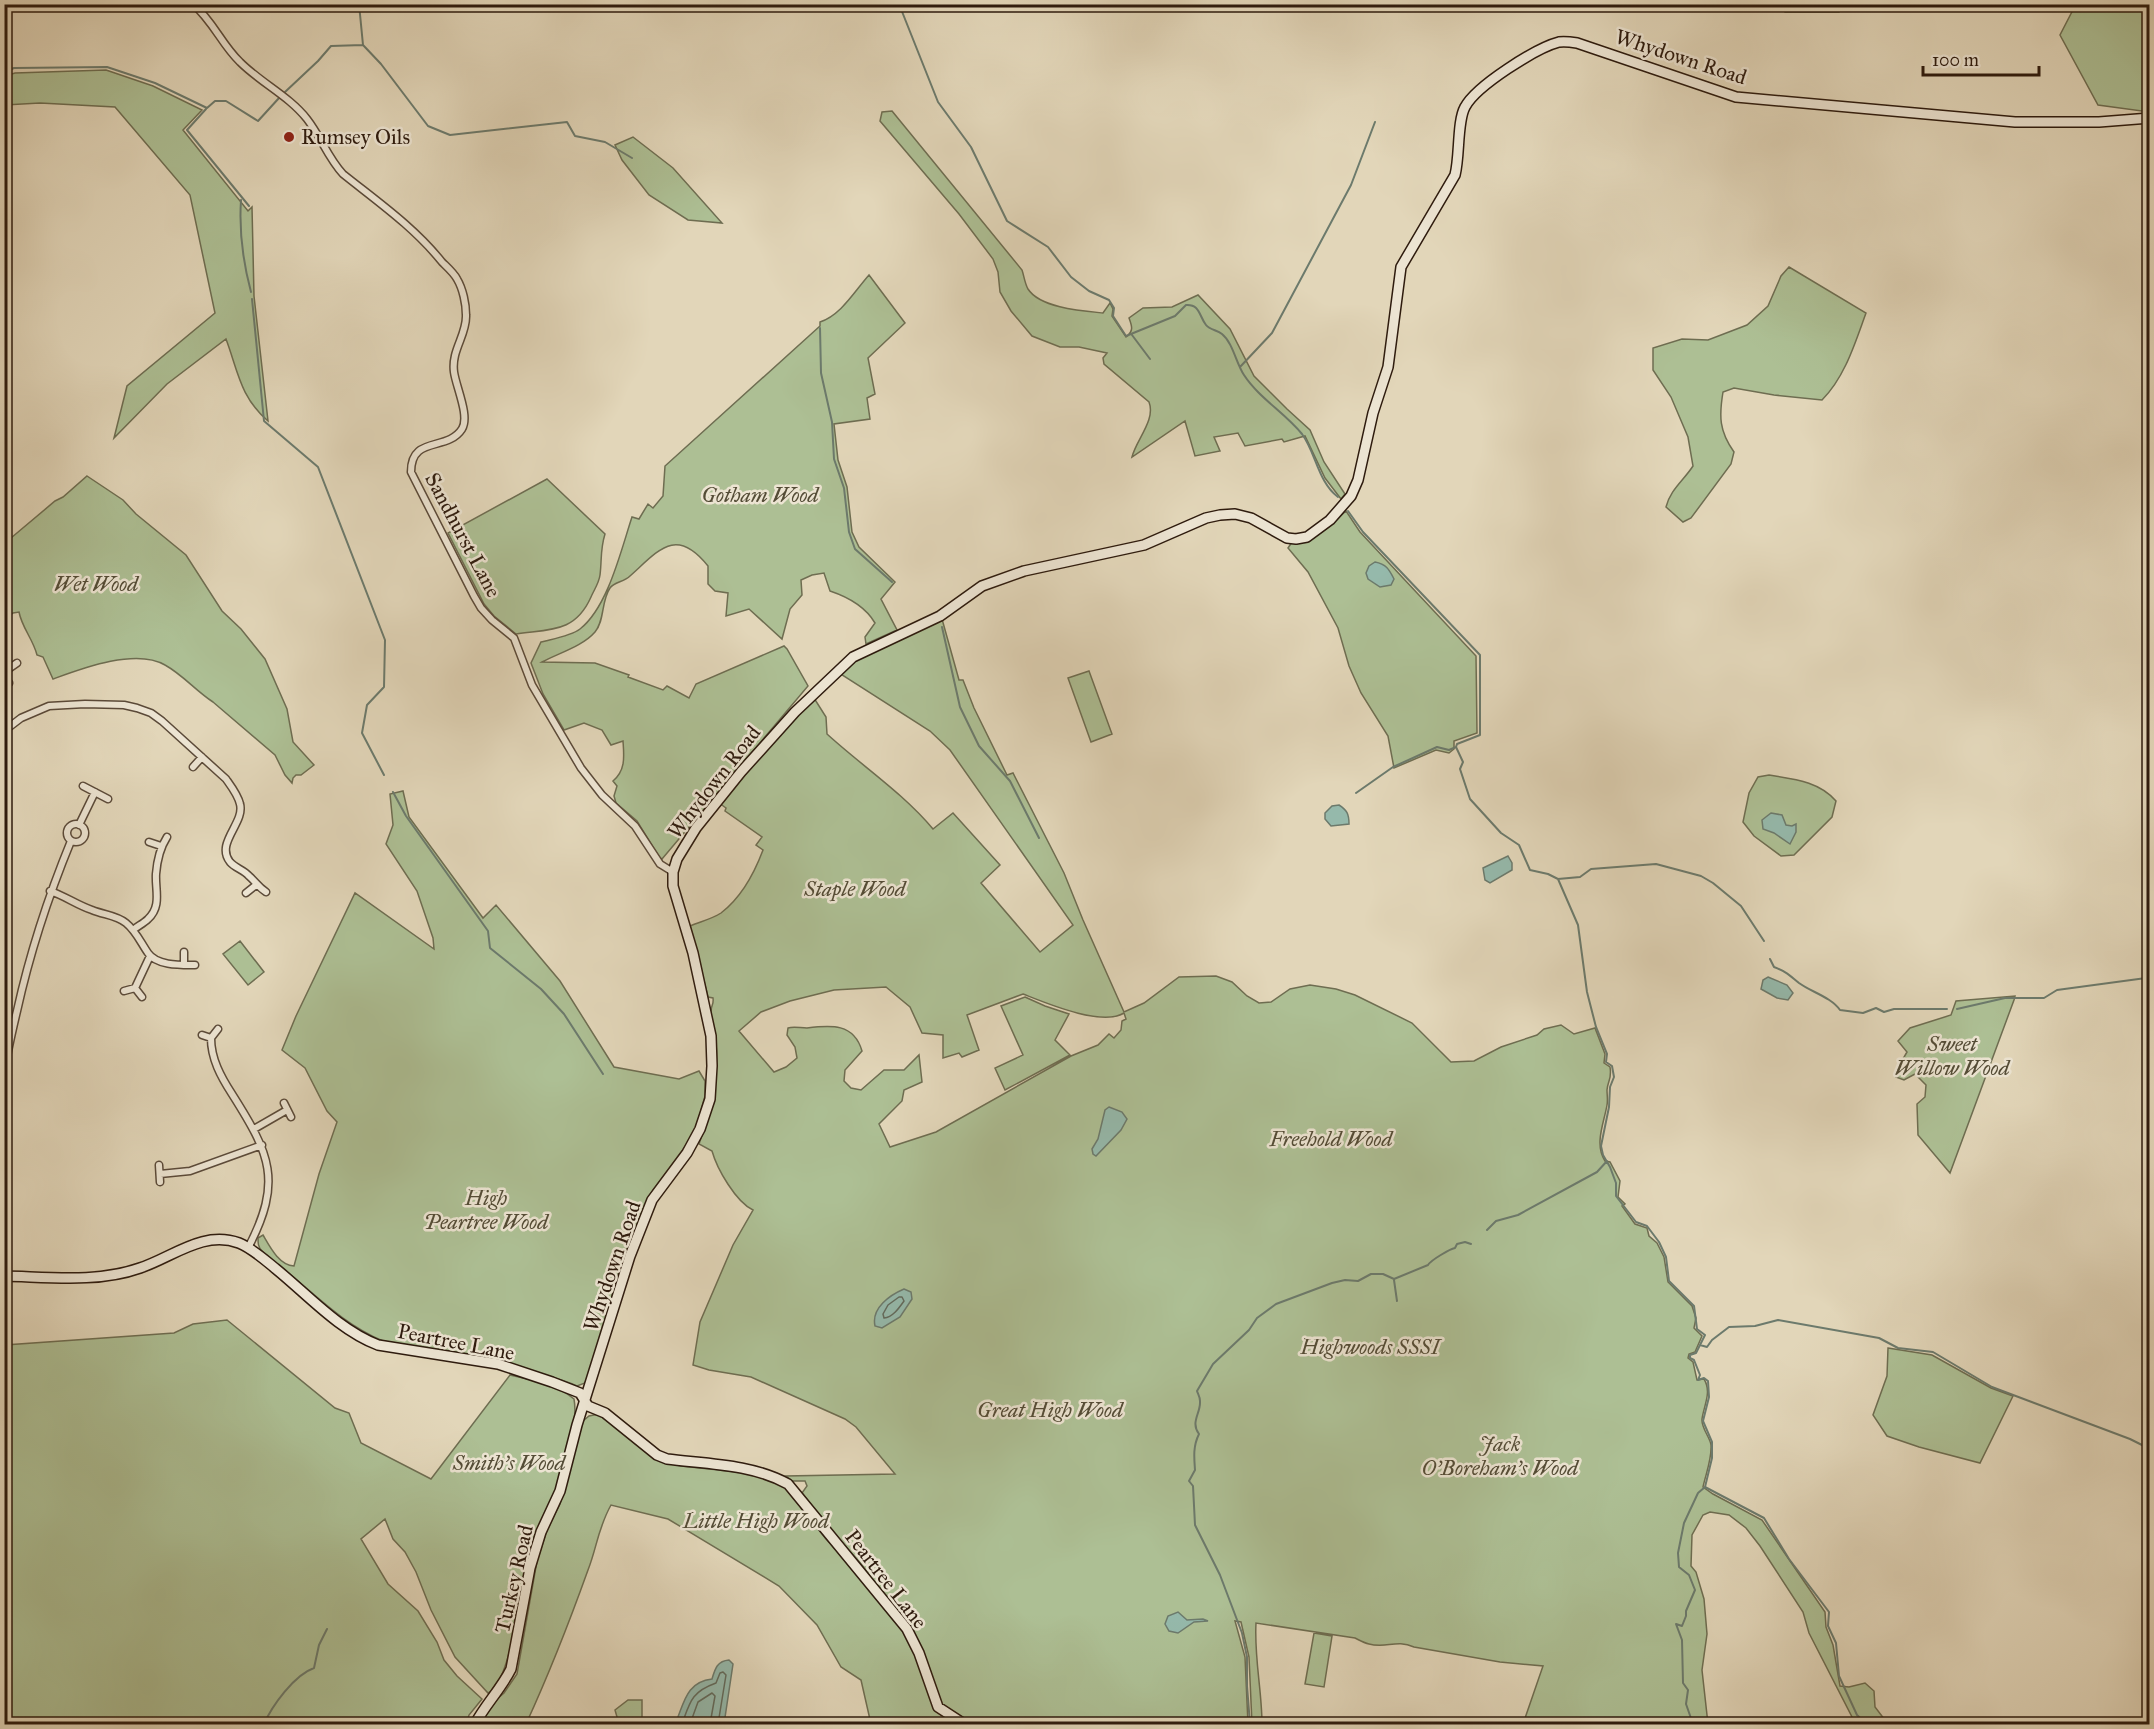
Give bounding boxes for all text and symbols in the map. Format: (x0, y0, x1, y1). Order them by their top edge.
street label: Whydown Road (1612, 24, 1750, 91)
scale bar (1923, 39, 2038, 77)
text: 100 m (1932, 49, 1979, 71)
place label: Rumsey Oils (301, 124, 410, 150)
marker: Rumsey Oils (282, 130, 296, 144)
street label: Sandhurst Lane (419, 468, 507, 602)
park label: Gotham Wood (702, 482, 820, 508)
park label: Wet Wood (54, 571, 140, 597)
street label: Whydown Road (662, 720, 767, 844)
park label: Staple Wood (803, 876, 908, 902)
park label: Sweet Willow Wood (1894, 1031, 2012, 1081)
park label: Freehold Wood (1269, 1126, 1394, 1152)
park label: High Peartree Wood (424, 1185, 550, 1235)
street label: Whydown Road (577, 1197, 647, 1335)
street label: Peartree Lane (395, 1318, 517, 1366)
park label: Highwoods SSSI (1299, 1334, 1443, 1360)
park label: Great High Wood (977, 1397, 1125, 1423)
park label: Jack O'Boreham's Wood (1422, 1431, 1580, 1481)
park label: Smith's Wood (452, 1450, 567, 1476)
park label: Little High Wood (682, 1508, 831, 1534)
street label: Turkey Road (489, 1522, 539, 1636)
street label: Peartree Lane (839, 1524, 933, 1634)

